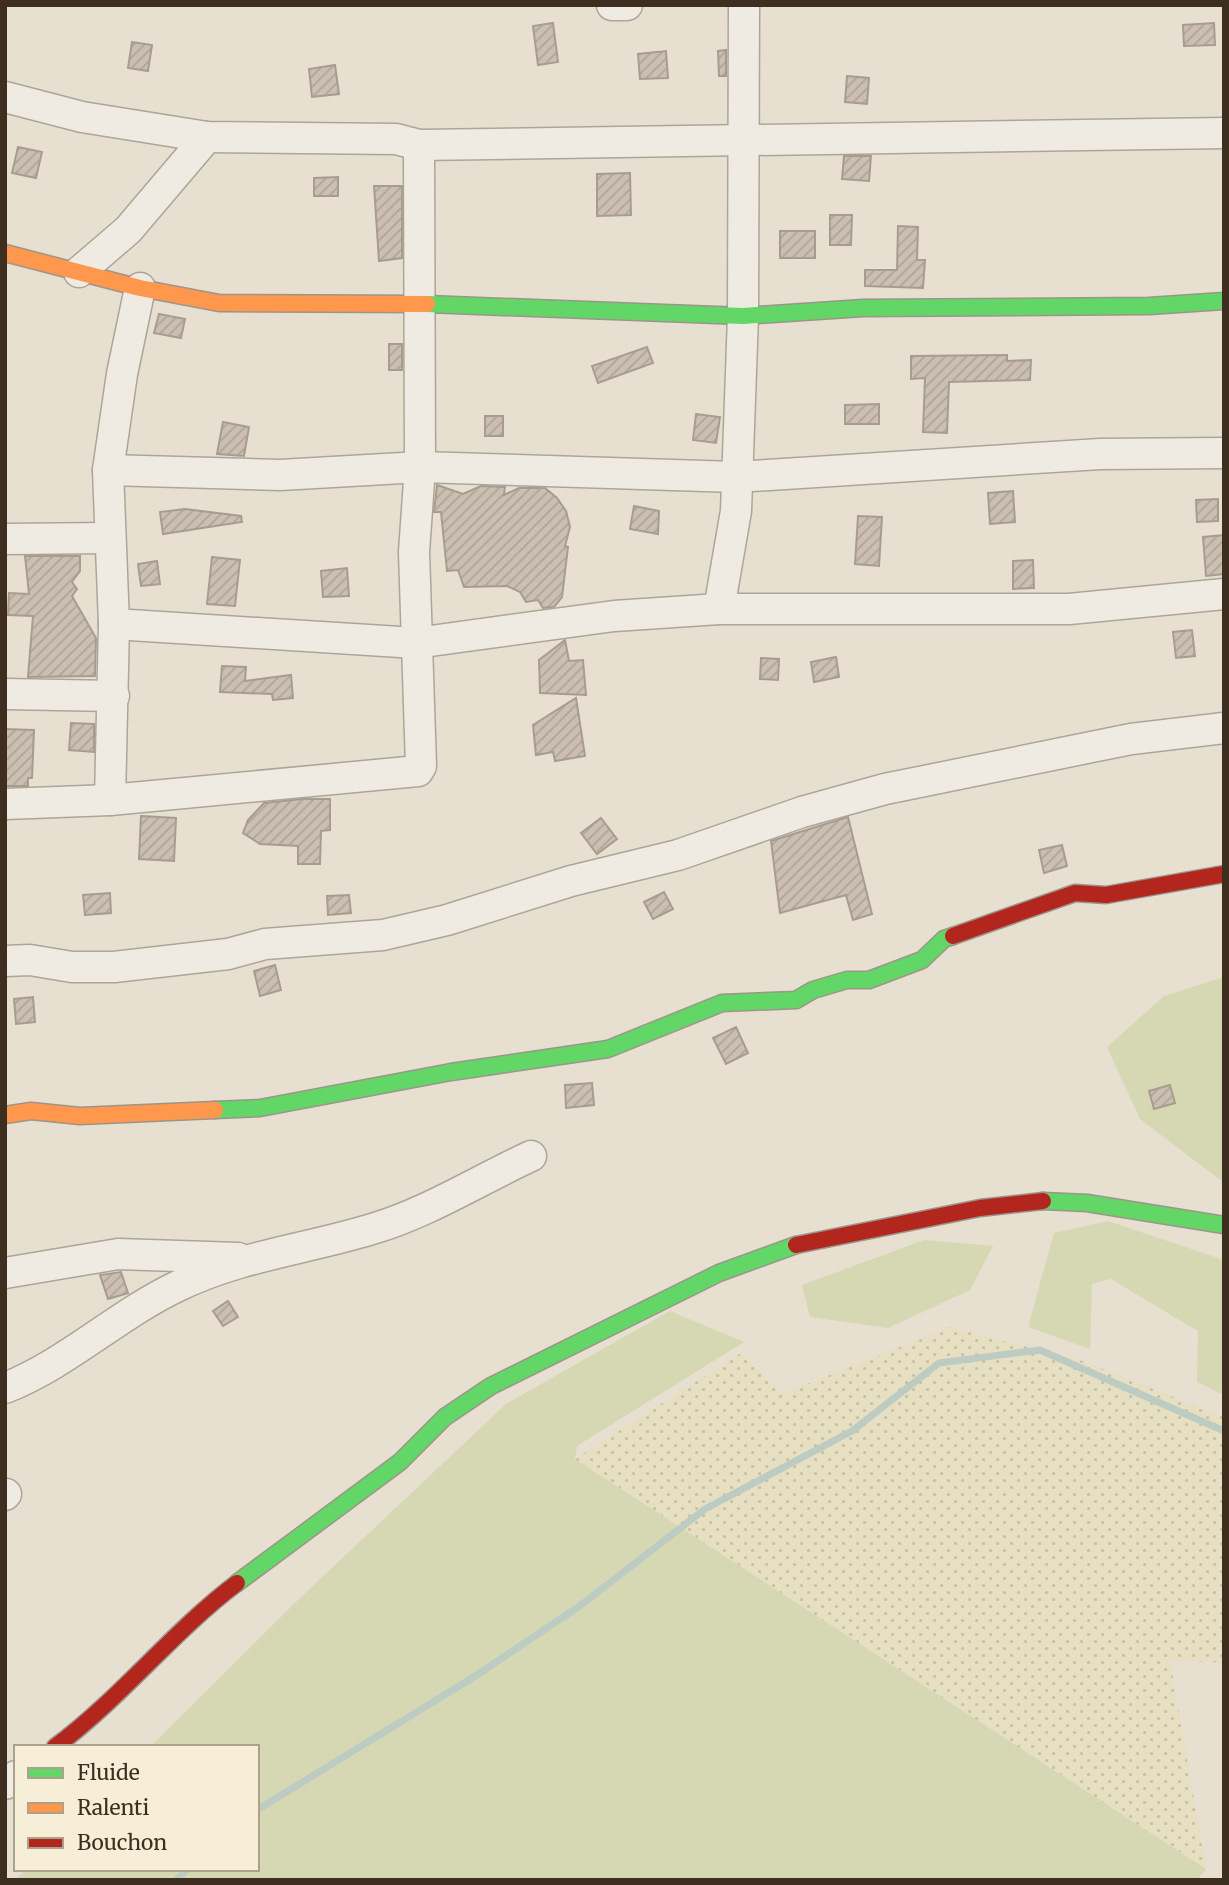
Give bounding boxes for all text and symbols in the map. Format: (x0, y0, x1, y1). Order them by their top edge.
legend (14, 1745, 259, 1871)
text: Fluide (77, 1759, 140, 1786)
text: Ralenti (77, 1794, 149, 1821)
text: Bouchon (77, 1829, 167, 1856)

